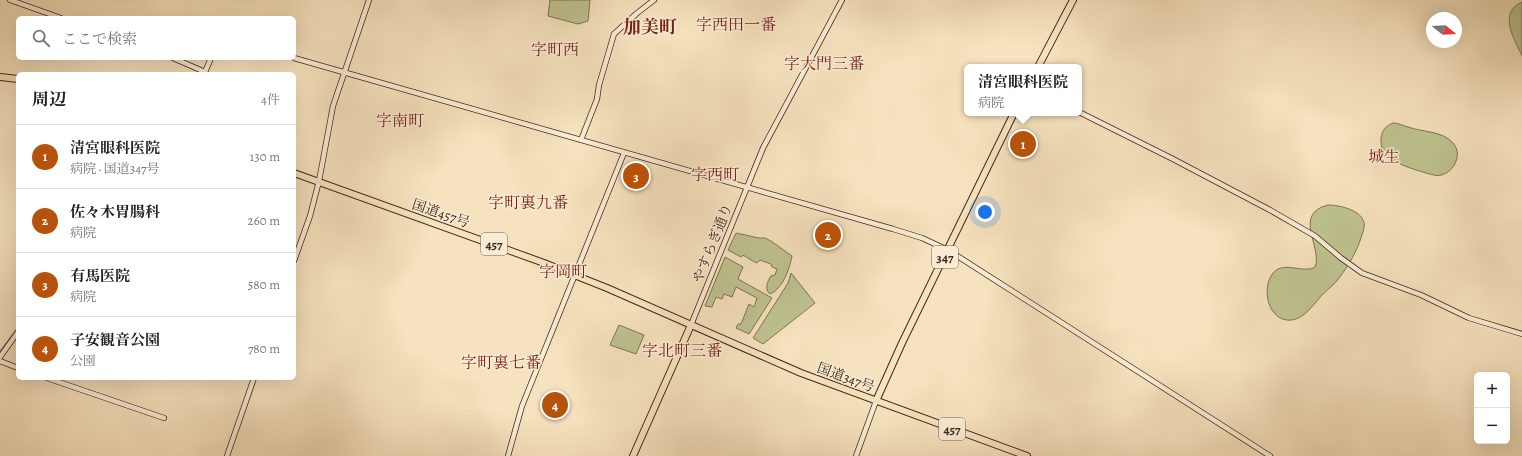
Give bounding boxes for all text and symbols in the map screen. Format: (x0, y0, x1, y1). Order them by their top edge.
north arrow (1426, 12, 1462, 48)
district label: 字西田一番 (696, 14, 776, 36)
district label: 加美町 (623, 15, 677, 39)
search box (16, 16, 296, 60)
icon: search (30, 27, 52, 49)
text: ここで検索 (62, 29, 137, 49)
district label: 字町西 (531, 39, 579, 61)
district label: 字大門三番 (784, 53, 864, 75)
popup (964, 64, 1082, 116)
text: 清宮眼科医院 (978, 72, 1068, 92)
text: 周辺 (32, 88, 66, 111)
text: 4件 (261, 91, 280, 108)
text: 病院 (978, 94, 1004, 111)
district label: 字南町 (376, 110, 424, 132)
pin: 1 (1010, 129, 1036, 159)
text: 清宮眼科医院 (70, 138, 160, 158)
district label: 城生 (1368, 146, 1400, 168)
text: 1 (43, 148, 47, 165)
text: 130 m (250, 148, 280, 165)
text: 病院 · 国道347号 (70, 160, 159, 177)
pin: 3 (623, 161, 649, 191)
district label: 字西町 (691, 164, 739, 186)
district label: 字町裏九番 (488, 192, 568, 214)
street label: 国道457号 (409, 195, 472, 232)
street label: やすらぎ通り (688, 201, 737, 286)
text: 佐々木胃腸科 (70, 202, 160, 222)
your location (975, 202, 995, 222)
text: 2 (42, 212, 48, 229)
text: 260 m (247, 212, 280, 229)
pin: 2 (815, 220, 841, 250)
text: 病院 (70, 224, 96, 241)
road number: 457 (481, 233, 507, 255)
road number: 347 (932, 246, 958, 268)
district label: 字岡町 (539, 261, 587, 283)
text: 有馬医院 (70, 266, 130, 286)
text: 3 (42, 276, 48, 293)
text: 580 m (248, 276, 280, 293)
text: 病院 (70, 288, 96, 305)
text: 子安観音公園 (70, 330, 160, 350)
text: 4 (42, 340, 48, 357)
text: 780 m (248, 340, 280, 357)
district label: 字北町三番 (642, 340, 722, 362)
text: 公園 (70, 352, 96, 369)
district label: 字町裏七番 (461, 352, 541, 374)
street label: 国道347号 (814, 358, 877, 397)
map controls (1474, 372, 1510, 444)
button: + (1474, 372, 1510, 408)
pin: 4 (542, 390, 568, 420)
button: − (1474, 408, 1510, 444)
road number: 457 (939, 418, 965, 440)

